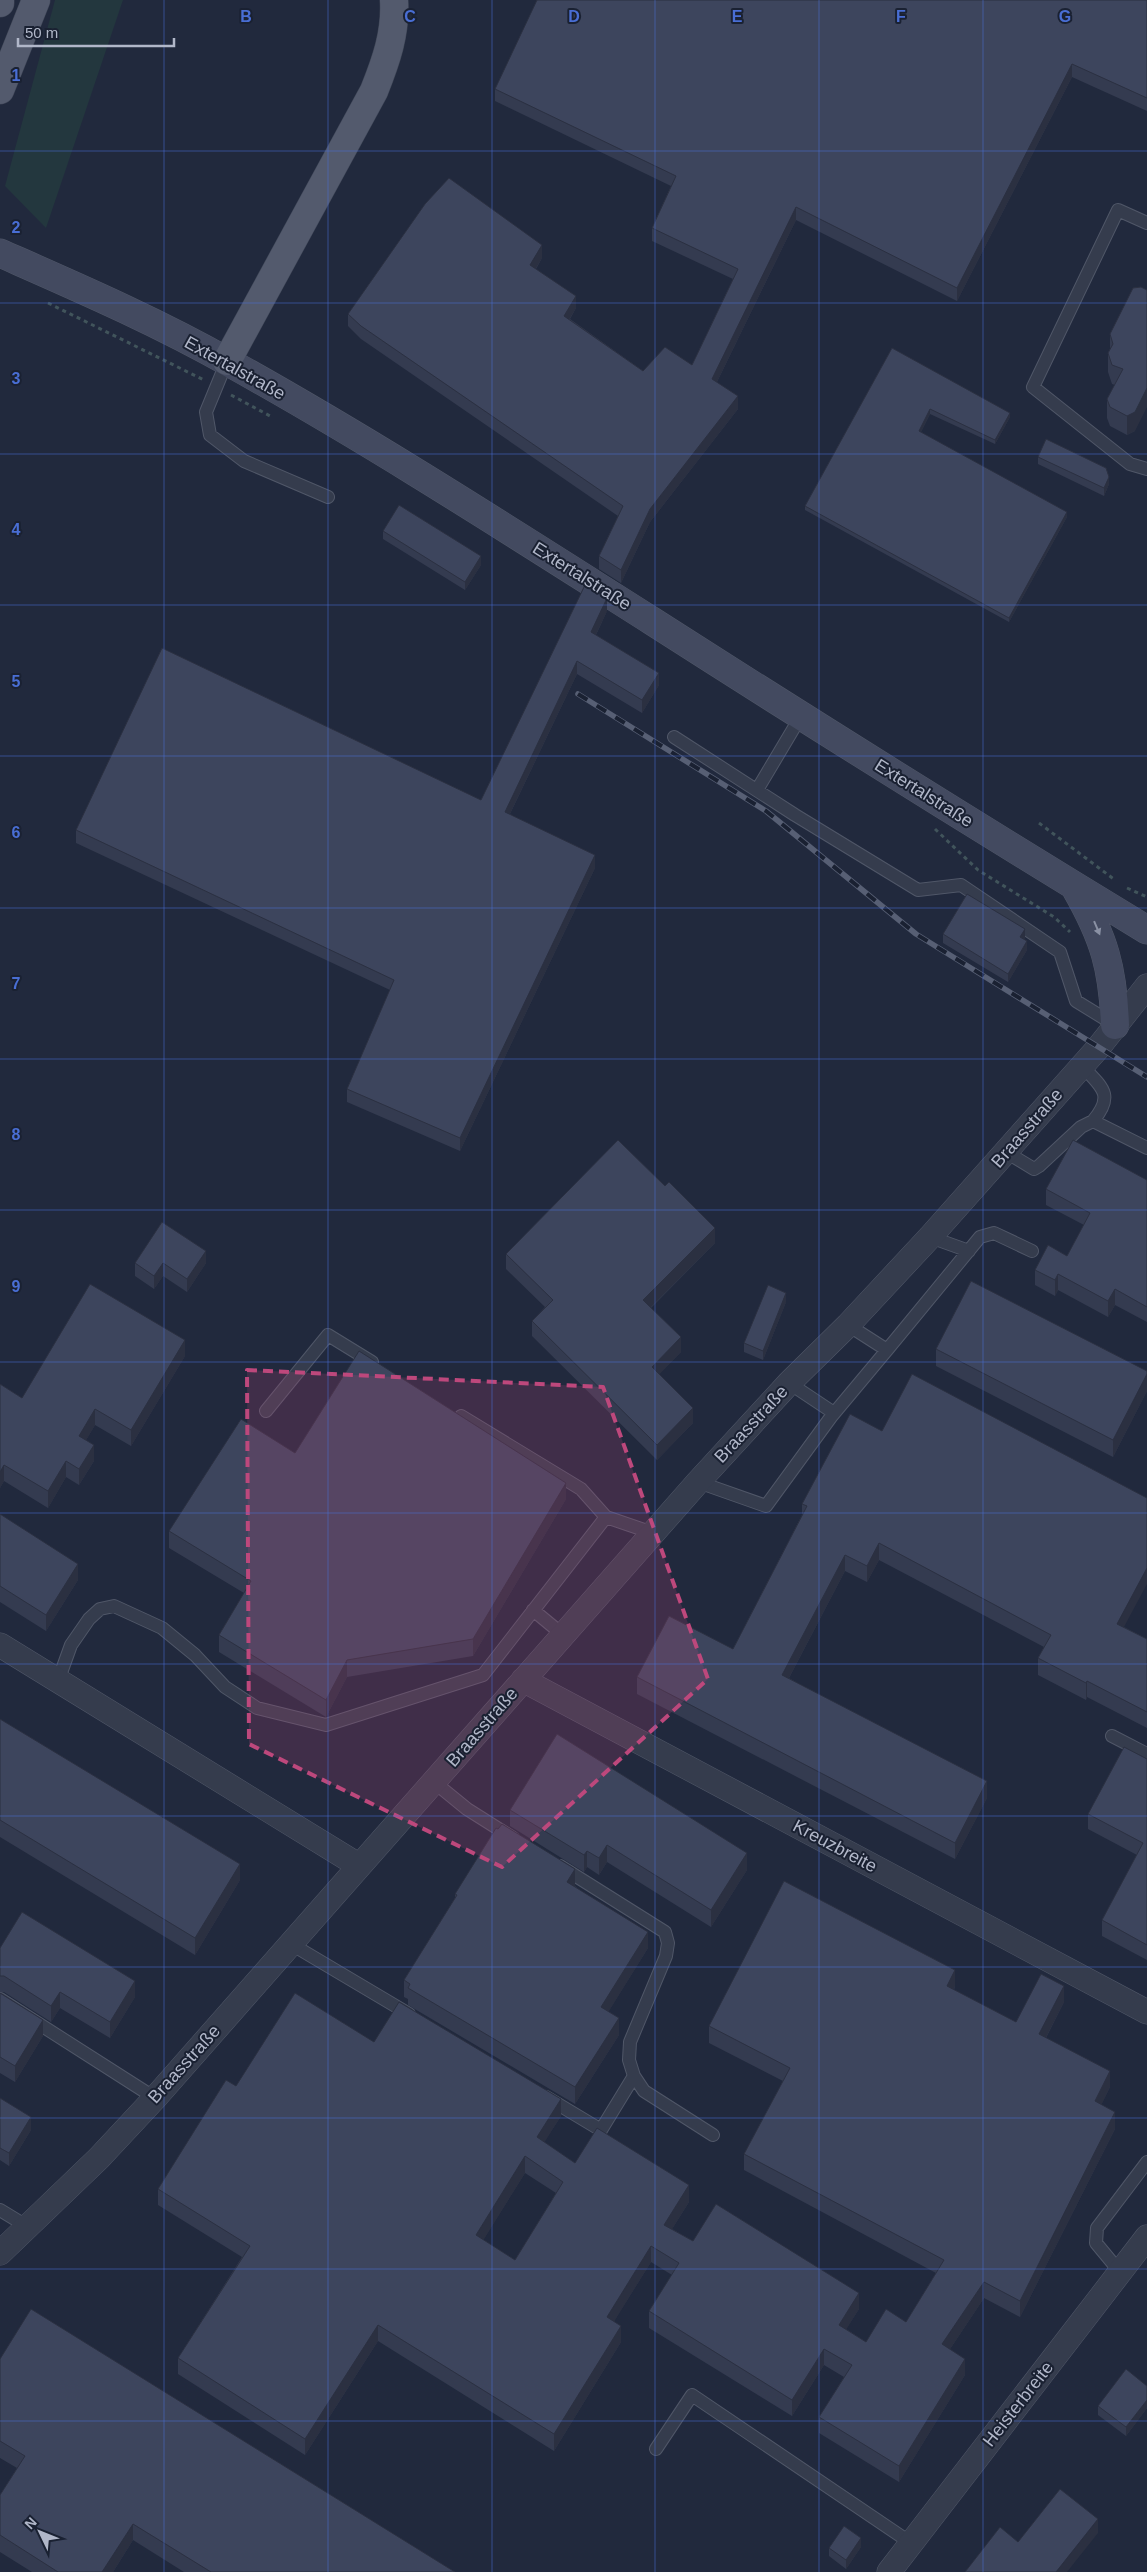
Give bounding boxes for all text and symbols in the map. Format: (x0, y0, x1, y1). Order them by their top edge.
text: B (240, 8, 252, 25)
text: C (404, 8, 416, 25)
text: D (568, 8, 580, 25)
text: E (732, 8, 743, 25)
text: F (896, 8, 906, 25)
text: G (1059, 8, 1071, 25)
scale bar (18, 15, 174, 47)
text: 50 m (25, 24, 58, 41)
text: 1 (12, 67, 21, 84)
text: 2 (12, 219, 21, 236)
street label: Extertalstraße (181, 332, 289, 404)
text: 3 (12, 370, 21, 387)
text: 4 (12, 521, 21, 538)
street label: Extertalstraße (529, 538, 635, 614)
text: 5 (12, 673, 21, 690)
street label: Extertalstraße (871, 755, 977, 831)
text: 6 (12, 824, 21, 841)
one-way arrow (1093, 921, 1101, 936)
text: 7 (12, 975, 21, 992)
street label: Braasstraße (987, 1084, 1067, 1172)
text: 8 (12, 1126, 21, 1143)
text: 9 (12, 1278, 21, 1295)
street label: Braasstraße (710, 1381, 792, 1467)
street label: Braasstraße (442, 1683, 522, 1771)
street label: Kreuzbreite (790, 1816, 880, 1876)
street label: Braasstraße (144, 2021, 224, 2107)
street label: Heisterbreite (979, 2358, 1057, 2450)
north arrow (15, 2507, 65, 2557)
text: N (21, 2514, 40, 2532)

